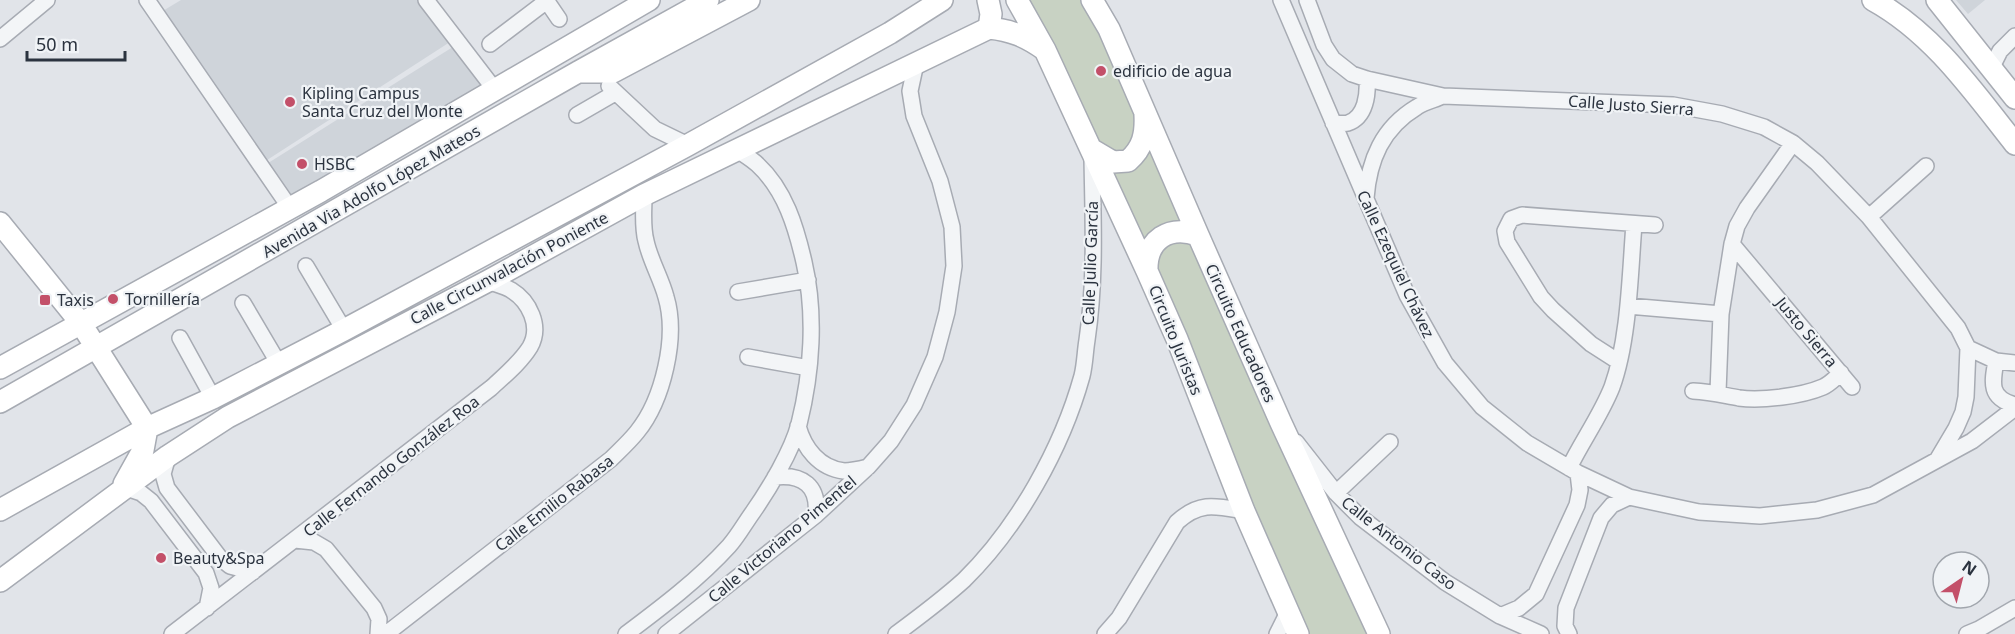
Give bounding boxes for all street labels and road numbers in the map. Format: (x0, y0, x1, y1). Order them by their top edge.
street label: Calle Justo Sierra (1567, 90, 1695, 120)
street label: Avenida Via Adolfo López Mateos (258, 119, 484, 263)
street label: Calle Ezequiel Chávez (1352, 187, 1440, 341)
street label: Calle Julio García (1077, 200, 1103, 326)
street label: Calle Circunvalación Poniente (406, 206, 612, 330)
street label: Circuito Educadores (1201, 260, 1281, 406)
street label: Circuito Juristas (1144, 282, 1208, 398)
street label: Justo Sierra (1770, 291, 1843, 372)
street label: Calle Fernando González Roa (298, 390, 484, 542)
street label: Calle Emilio Rabasa (490, 450, 618, 556)
street label: Calle Victoriano Pimentel (703, 470, 861, 608)
street label: Calle Antonio Caso (1337, 491, 1461, 595)

